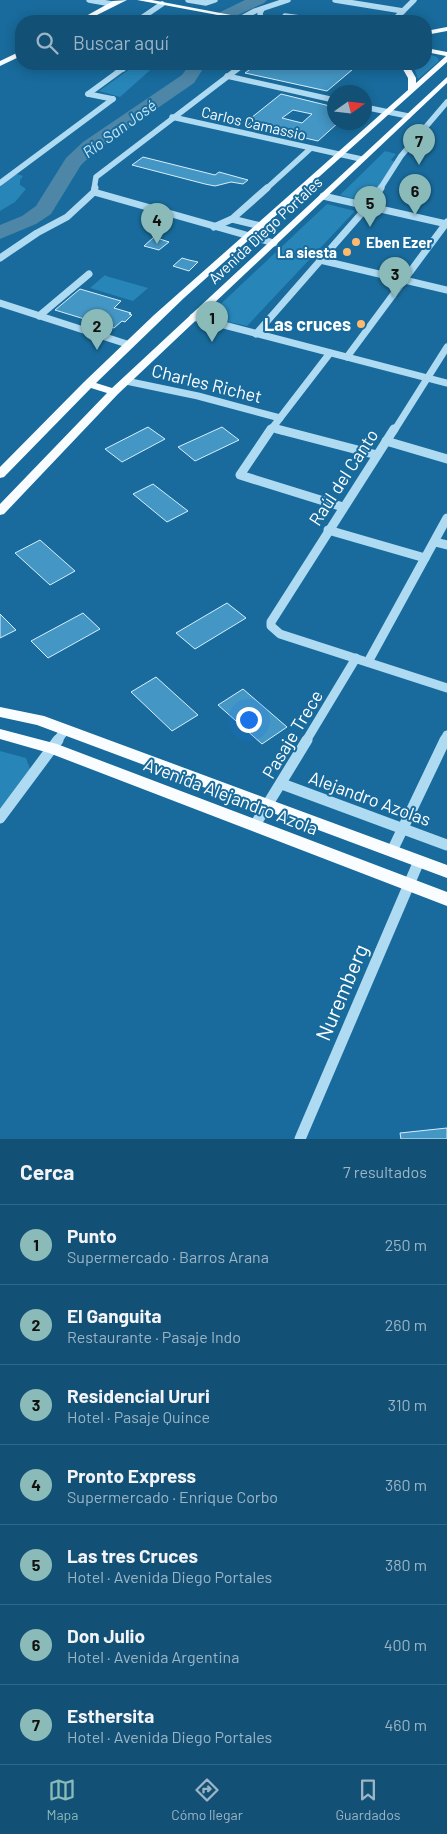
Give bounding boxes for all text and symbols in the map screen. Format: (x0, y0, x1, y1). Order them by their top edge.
search box (15, 15, 432, 70)
icon: search (33, 29, 61, 57)
text: Buscar aquí (73, 31, 169, 54)
north arrow (327, 85, 372, 130)
water label: Río San José (78, 95, 160, 161)
street label: Carlos Camassio (200, 102, 308, 144)
pin: 7 (403, 124, 435, 165)
street label: Avenida Diego Portales (204, 173, 326, 287)
pin: 6 (399, 174, 431, 215)
pin: 5 (354, 186, 386, 227)
pin: 4 (141, 203, 173, 244)
place label: Eben Ezer (366, 233, 432, 251)
marker: Eben Ezer (350, 236, 362, 248)
place label: La siesta (277, 243, 337, 261)
marker: La siesta (341, 246, 353, 258)
pin: 3 (379, 257, 411, 298)
pin: 1 (196, 301, 228, 342)
pin: 2 (81, 309, 113, 350)
place label: Las cruces (264, 313, 351, 335)
marker: Las cruces (355, 318, 367, 330)
street label: Charles Richet (150, 359, 264, 407)
street label: Raúl del Canto (304, 425, 382, 529)
street label: Pasaje Trece (257, 686, 327, 782)
your location (236, 707, 262, 733)
street label: Avenida Alejandro Azola (141, 753, 321, 839)
street label: Alejandro Azolas (306, 766, 434, 830)
street label: Nuremberg (309, 940, 373, 1044)
text: Cerca (20, 1159, 74, 1184)
text: 7 resultados (343, 1162, 427, 1181)
text: Punto (67, 1224, 117, 1247)
text: 1 (33, 1235, 39, 1254)
text: 250 m (385, 1235, 427, 1254)
text: Supermercado · Barros Arana (67, 1247, 269, 1266)
text: El Ganguita (67, 1304, 162, 1327)
text: 2 (32, 1315, 40, 1334)
text: 260 m (385, 1315, 427, 1334)
text: Restaurante · Pasaje Indo (67, 1327, 241, 1346)
text: Residencial Ururi (67, 1384, 210, 1407)
text: 3 (32, 1395, 40, 1414)
text: 310 m (388, 1395, 427, 1414)
text: Hotel · Pasaje Quince (67, 1407, 210, 1426)
text: Pronto Express (67, 1464, 196, 1487)
text: 4 (31, 1475, 41, 1494)
text: 360 m (385, 1475, 427, 1494)
text: Supermercado · Enrique Corbo (67, 1487, 278, 1506)
text: Las tres Cruces (67, 1544, 198, 1567)
text: 5 (32, 1555, 40, 1574)
text: 380 m (385, 1555, 427, 1574)
text: Hotel · Avenida Diego Portales (67, 1567, 272, 1586)
text: Don Julio (67, 1624, 145, 1647)
text: 6 (32, 1635, 40, 1654)
text: 400 m (384, 1635, 427, 1654)
text: Hotel · Avenida Argentina (67, 1647, 239, 1666)
text: Esthersita (67, 1704, 154, 1727)
text: 7 (32, 1715, 40, 1734)
text: 460 m (384, 1715, 427, 1734)
text: Hotel · Avenida Diego Portales (67, 1727, 272, 1746)
tab: Mapa (46, 1776, 78, 1823)
tab: Cómo llegar (171, 1776, 243, 1823)
tab: Guardados (336, 1776, 401, 1823)

